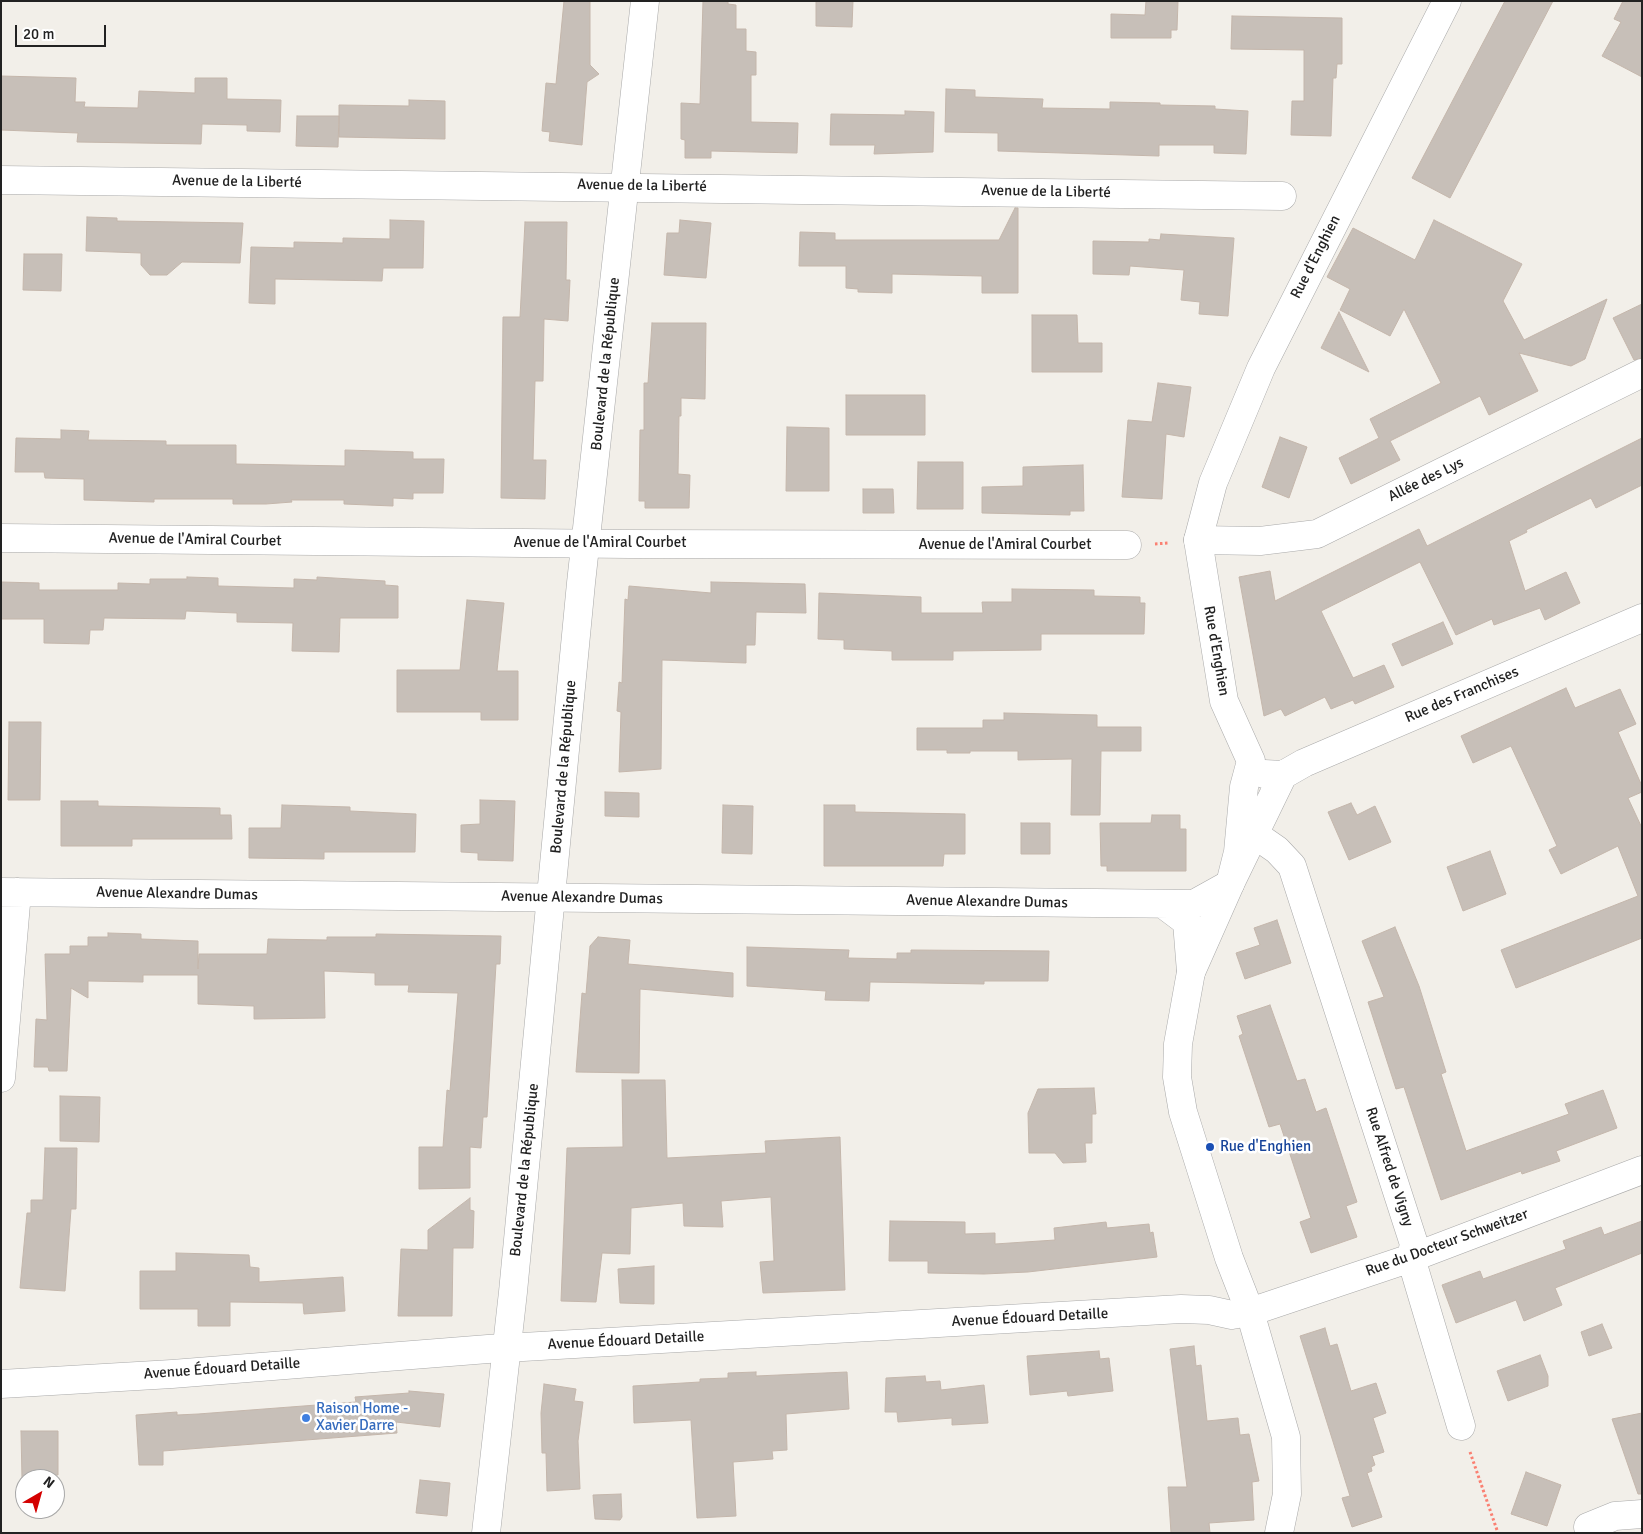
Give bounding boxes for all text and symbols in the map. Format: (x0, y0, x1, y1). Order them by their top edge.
scale bar (18, 15, 109, 47)
text: 20 m (23, 25, 54, 43)
street label: Avenue de la Liberté (172, 172, 302, 192)
street label: Avenue de la Liberté (577, 176, 707, 196)
street label: Avenue de la Liberté (981, 182, 1111, 202)
street label: Rue d'Enghien (1287, 212, 1345, 302)
street label: Boulevard de la République (588, 276, 624, 452)
street label: Allée des Lys (1385, 454, 1467, 506)
street label: Avenue de l'Amiral Courbet (108, 529, 282, 551)
street label: Avenue de l'Amiral Courbet (513, 534, 687, 552)
street label: Avenue de l'Amiral Courbet (918, 536, 1092, 554)
street label: Rue d'Enghien (1199, 605, 1233, 697)
street label: Rue des Franchises (1403, 663, 1521, 727)
street label: Boulevard de la République (547, 679, 581, 855)
street label: Avenue Alexandre Dumas (96, 884, 258, 904)
street label: Avenue Alexandre Dumas (501, 888, 663, 908)
street label: Avenue Alexandre Dumas (906, 892, 1068, 912)
street label: Boulevard de la République (507, 1082, 543, 1258)
street label: Rue Alfred de Vigny (1361, 1105, 1417, 1229)
place label: Rue d'Enghien (1220, 1138, 1311, 1156)
marker: Rue d'Enghien (1204, 1141, 1216, 1153)
street label: Rue du Docteur Schweitzer (1363, 1205, 1531, 1281)
street label: Avenue Édouard Detaille (951, 1305, 1109, 1331)
street label: Avenue Édouard Detaille (547, 1328, 705, 1354)
street label: Avenue Édouard Detaille (143, 1355, 301, 1383)
place label: Raison Home - Xavier Darre (316, 1400, 408, 1435)
marker: Raison Home - Xavier Darre (300, 1412, 312, 1424)
north arrow (15, 1469, 65, 1519)
text: N (40, 1473, 58, 1492)

